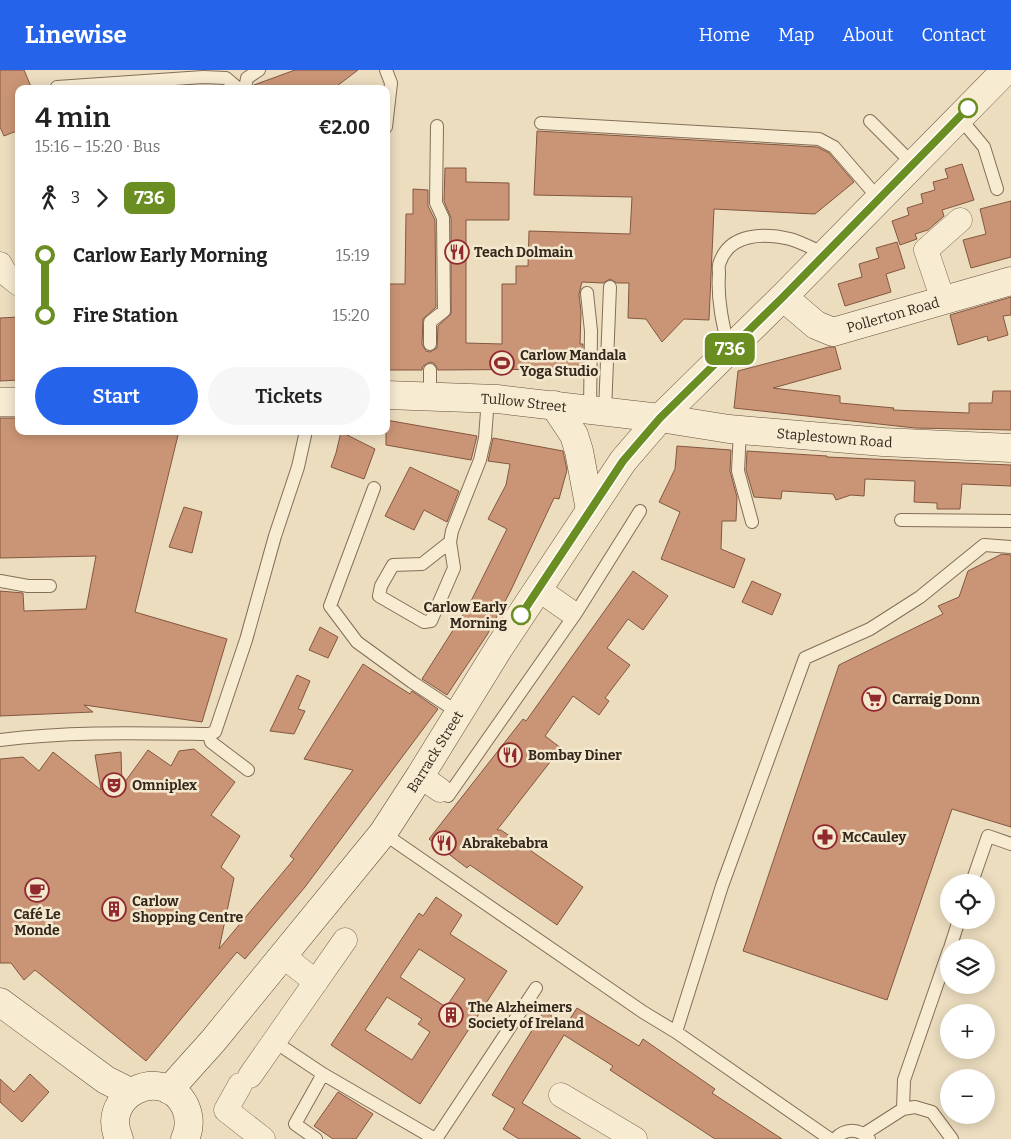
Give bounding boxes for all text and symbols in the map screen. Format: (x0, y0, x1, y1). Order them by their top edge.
text: Linewise (25, 21, 127, 49)
text: Home (699, 24, 750, 46)
text: Map (778, 24, 814, 46)
text: About (842, 24, 893, 46)
text: Contact (921, 24, 986, 46)
unlabelled marker (958, 98, 978, 118)
text: 4 min (35, 101, 110, 134)
text: €2.00 (318, 116, 370, 139)
text: 15:16 – 15:20 · Bus (35, 137, 160, 156)
icon: walk (35, 184, 63, 212)
icon: forward (88, 184, 116, 212)
text: 736 (134, 187, 165, 209)
text: 3 (71, 188, 80, 207)
restaurant icon: Teach Dolmain (444, 239, 470, 265)
text: Carlow Early Morning (73, 244, 268, 267)
place label: Teach Dolmain (474, 244, 573, 261)
text: 15:19 (336, 246, 370, 265)
street label: Pollerton Road (845, 294, 941, 337)
text: Fire Station (73, 304, 178, 327)
text: 15:20 (333, 306, 370, 325)
line badge: 736 (701, 333, 759, 365)
text: 736 (715, 338, 745, 360)
place label: Carlow Mandala Yoga Studio (520, 347, 627, 380)
sports icon: Carlow Mandala Yoga Studio (489, 350, 515, 376)
button: Start (35, 367, 198, 425)
button: Tickets (208, 367, 370, 425)
street label: Tullow Street (481, 390, 567, 416)
street label: Staplestown Road (776, 425, 893, 451)
place label: Carlow Early Morning (423, 599, 507, 632)
marker: Carlow Early Morning (511, 605, 531, 625)
supermarket icon: Carraig Donn (861, 686, 887, 712)
place label: Carraig Donn (892, 691, 980, 708)
street label: Barrack Street (403, 708, 467, 796)
restaurant icon: Bombay Diner (497, 742, 523, 768)
place label: Bombay Diner (528, 747, 622, 764)
theatre icon: Omniplex (101, 772, 127, 798)
place label: Omniplex (132, 777, 197, 794)
pharmacy icon: McCauley (812, 824, 838, 850)
place label: McCauley (842, 829, 906, 846)
restaurant icon: Abrakebabra (431, 830, 457, 856)
place label: Abrakebabra (462, 835, 548, 852)
map controls (940, 874, 995, 1124)
button: locate (940, 874, 995, 929)
cafe icon: Café Le Monde (24, 877, 50, 903)
place label: Carlow Shopping Centre (132, 893, 244, 926)
building icon: Carlow Shopping Centre (101, 896, 127, 922)
place label: Café Le Monde (13, 906, 61, 939)
button: layers (940, 939, 995, 994)
place label: The Alzheimers Society of Ireland (468, 999, 584, 1032)
building icon: The Alzheimers Society of Ireland (438, 1002, 464, 1028)
button: + (940, 1004, 995, 1059)
button: − (940, 1069, 995, 1124)

